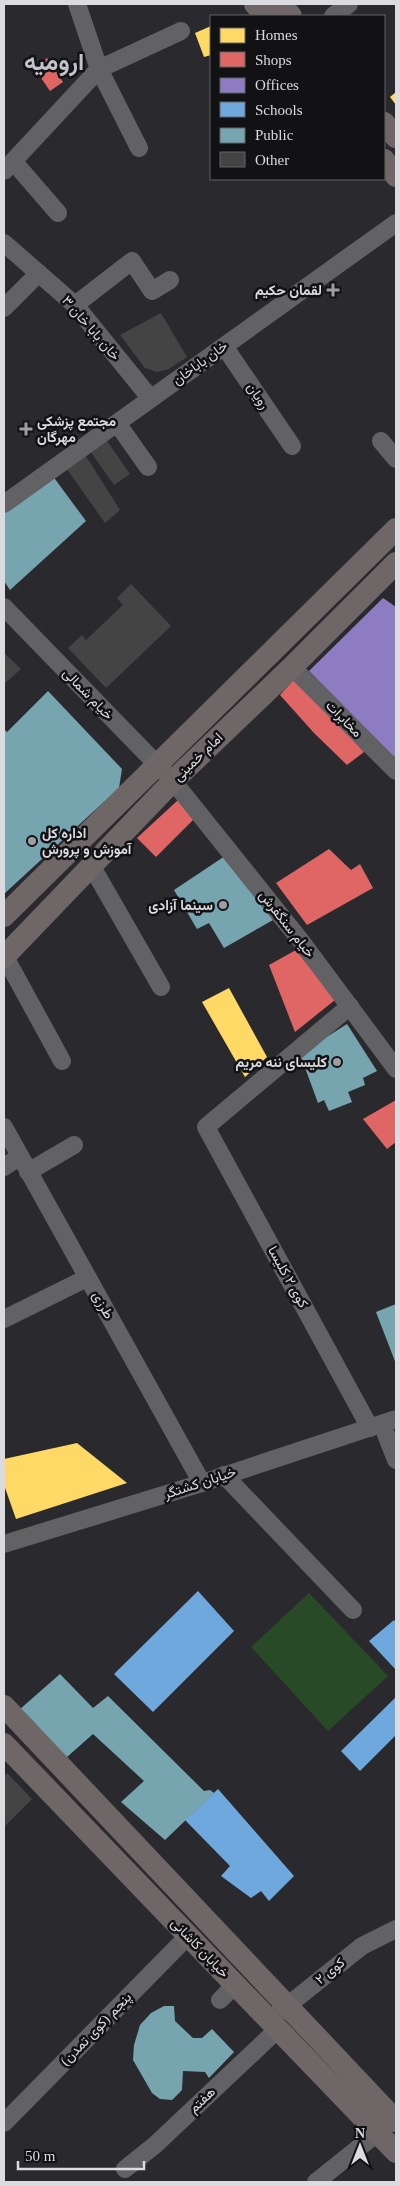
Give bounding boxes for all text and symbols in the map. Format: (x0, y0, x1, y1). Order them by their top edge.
legend (210, 15, 385, 180)
text: Homes (255, 27, 298, 43)
district label: ارومیه (24, 49, 84, 77)
text: Shops (255, 52, 292, 68)
text: Offices (255, 77, 299, 93)
text: Schools (255, 102, 303, 118)
text: Public (255, 127, 294, 143)
text: Other (255, 152, 289, 168)
place label: لقمان حکیم (255, 283, 322, 299)
marker: لقمان حکیم (326, 283, 340, 297)
street label: خان بابا خان ۳ (58, 293, 123, 364)
street label: خان باباخان (170, 338, 231, 389)
street label: رویان (243, 380, 272, 413)
place label: مجتمع پزشکی مهرگان (37, 414, 117, 446)
marker: مجتمع پزشکی مهرگان (19, 422, 33, 436)
street label: خیام شمالی (59, 665, 116, 724)
street label: مخابرات (322, 698, 365, 741)
street label: امام خمینی (170, 730, 226, 785)
place label: اداره کل آموزش و پرورش (42, 826, 133, 859)
marker: اداره کل آموزش و پرورش (26, 835, 38, 847)
street label: خیام سنگفرش (255, 888, 318, 961)
place label: سینما آزادی (148, 898, 213, 914)
marker: سینما آزادی (217, 899, 229, 911)
place label: کلیسای ننه مریم (235, 1055, 327, 1071)
marker: کلیسای ننه مریم (331, 1056, 343, 1068)
street label: کوی ۲ کلیسا (264, 1244, 311, 1311)
street label: طرزی (89, 1289, 117, 1322)
street label: خیابان کشتگر (161, 1464, 238, 1503)
street label: خیابان کاشانی (167, 1915, 232, 1981)
street label: کوی ۲ (312, 1955, 348, 1988)
street label: پنجم (کوی تمدن) (57, 1989, 136, 2070)
street label: هفتم (186, 2084, 219, 2117)
north arrow (335, 2121, 385, 2171)
text: N (355, 2126, 365, 2141)
scale bar (18, 2138, 144, 2170)
text: 50 m (25, 2148, 56, 2164)

